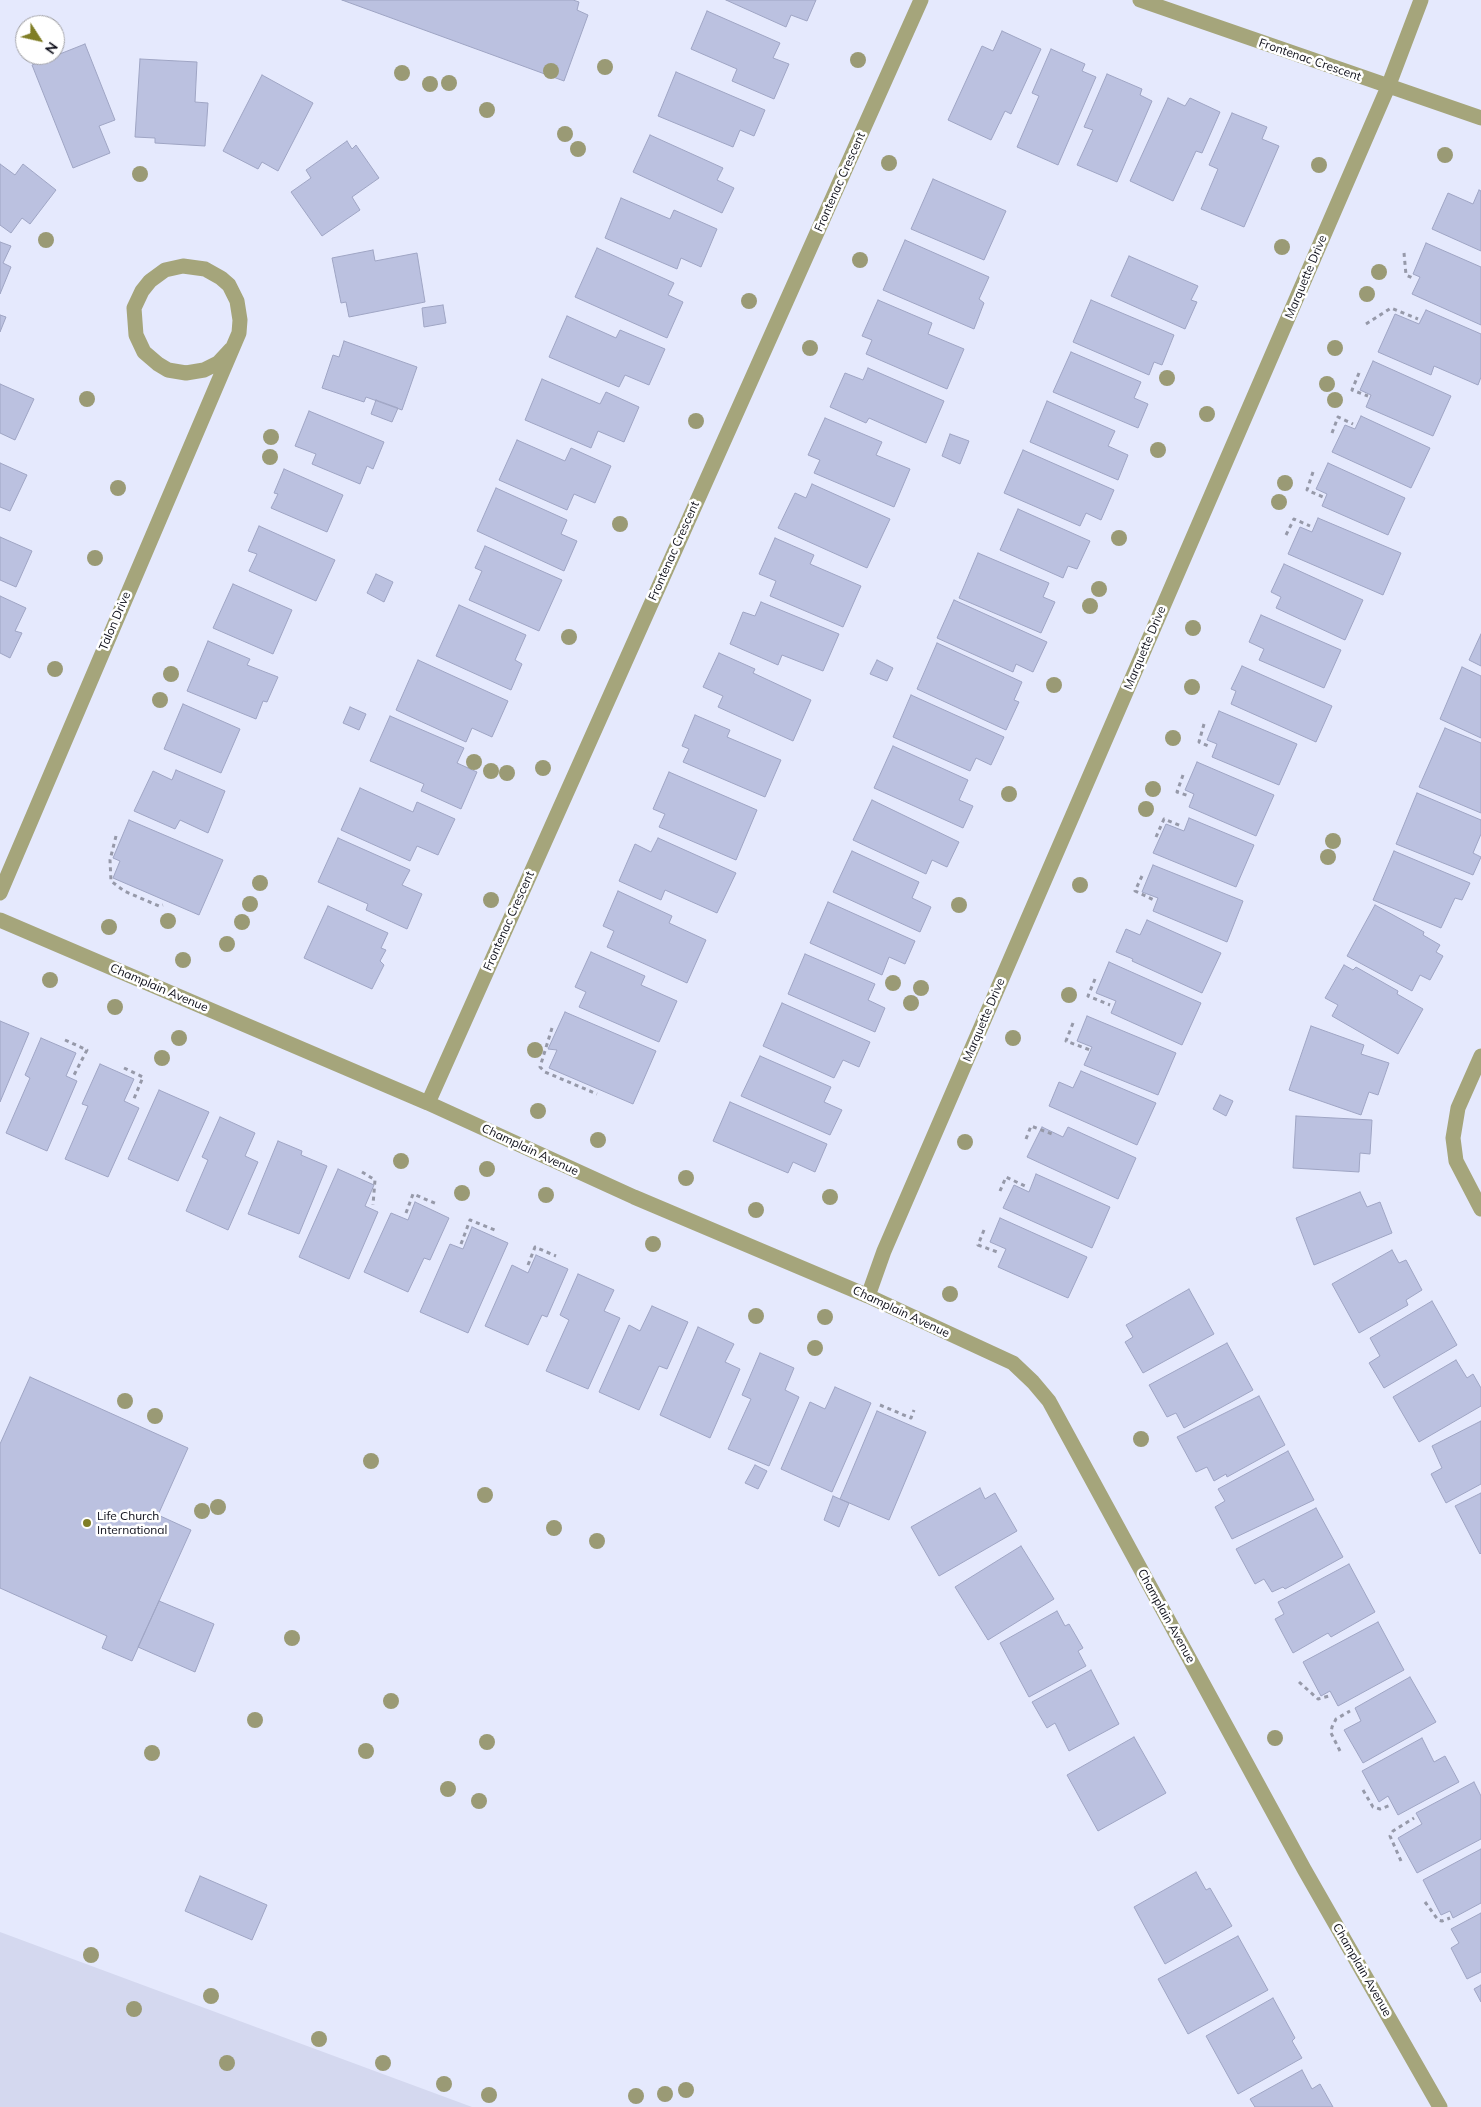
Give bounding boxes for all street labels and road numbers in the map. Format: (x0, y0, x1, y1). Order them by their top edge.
street label: Frontenac Crescent (1257, 36, 1363, 84)
street label: Frontenac Crescent (812, 130, 868, 234)
street label: Marquette Drive (1282, 233, 1330, 321)
street label: Frontenac Crescent (646, 499, 702, 603)
street label: Talon Drive (96, 589, 134, 653)
street label: Marquette Drive (1121, 604, 1169, 692)
street label: Frontenac Crescent (481, 869, 537, 973)
street label: Champlain Avenue (108, 961, 210, 1015)
street label: Marquette Drive (960, 976, 1008, 1064)
street label: Champlain Avenue (479, 1121, 581, 1179)
street label: Champlain Avenue (850, 1283, 952, 1341)
street label: Champlain Avenue (1134, 1567, 1198, 1665)
street label: Champlain Avenue (1330, 1921, 1394, 2019)

